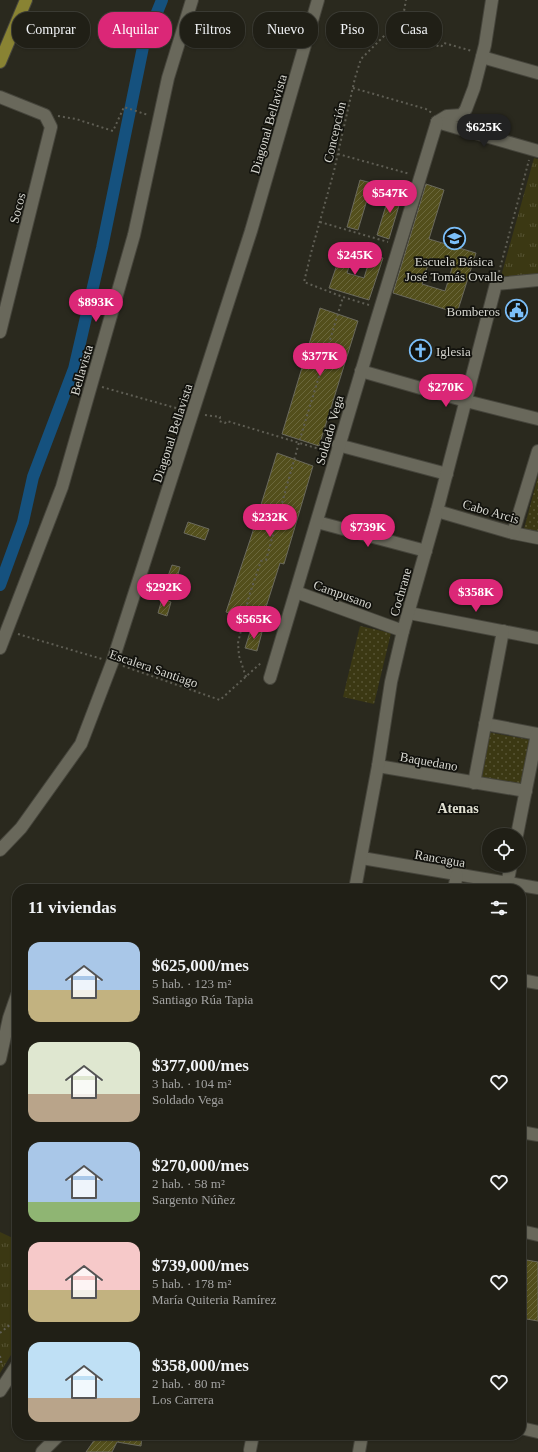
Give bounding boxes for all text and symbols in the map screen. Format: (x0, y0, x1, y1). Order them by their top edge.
chip: Comprar (12, 12, 90, 48)
chip: Alquilar (98, 12, 172, 48)
chip: Filtros (180, 12, 245, 48)
chip: Nuevo (253, 12, 318, 48)
chip: Piso (326, 12, 378, 48)
chip: Casa (386, 12, 442, 48)
street label: Diagonal Bellavista (247, 72, 290, 176)
street label: Concepción (320, 100, 349, 164)
pin: $625K (456, 114, 512, 148)
text: $625K (466, 119, 502, 134)
pin: $547K (362, 180, 418, 214)
text: $547K (372, 185, 408, 200)
street label: Socos (6, 191, 29, 225)
school or university icon: Escuela Básica José Tomás Ovalle (441, 226, 467, 252)
pin: $245K (327, 242, 383, 276)
text: $245K (337, 247, 373, 262)
place label: Escuela Básica José Tomás Ovalle (405, 254, 503, 284)
pin: $893K (68, 289, 124, 323)
text: $893K (78, 294, 114, 309)
public building icon: Bomberos (503, 298, 529, 324)
place label: Bomberos (447, 304, 500, 319)
church icon: Iglesia (408, 338, 434, 364)
street label: Bellavista (67, 343, 96, 397)
pin: $377K (292, 343, 348, 377)
place label: Iglesia (436, 344, 471, 359)
text: $377K (302, 348, 338, 363)
pin: $270K (418, 374, 474, 408)
text: $270K (428, 379, 464, 394)
street label: Diagonal Bellavista (149, 382, 196, 484)
street label: Soldado Vega (312, 393, 347, 467)
street label: Cabo Arcis (461, 496, 521, 527)
pin: $232K (242, 504, 298, 538)
text: $232K (252, 509, 288, 524)
pin: $739K (340, 514, 396, 548)
text: $739K (350, 519, 386, 534)
street label: Cochrane (386, 566, 415, 618)
pin: $292K (136, 574, 192, 608)
street label: Campusano (311, 577, 374, 612)
text: $292K (146, 579, 182, 594)
pin: $358K (448, 579, 504, 613)
text: $358K (458, 584, 494, 599)
pin: $565K (226, 606, 282, 640)
text: $565K (236, 611, 272, 626)
street label: Escalera Santiago (108, 646, 200, 691)
street label: Baquedano (399, 749, 459, 774)
district label: Atenas (437, 801, 479, 816)
map controls (482, 828, 526, 872)
button: locate (482, 828, 526, 872)
street label: Rancagua (413, 847, 467, 870)
icon: filters (488, 897, 510, 919)
text: 11 viviendas (28, 898, 116, 917)
text: $625,000/mes (152, 956, 249, 975)
icon: home (60, 958, 108, 1006)
icon: heart (488, 971, 510, 993)
text: 5 hab. · 123 m² (152, 976, 231, 991)
text: Santiago Rúa Tapia (152, 992, 253, 1007)
text: $377,000/mes (152, 1056, 249, 1075)
icon: home (60, 1058, 108, 1106)
icon: heart (488, 1071, 510, 1093)
text: 3 hab. · 104 m² (152, 1076, 231, 1091)
text: Soldado Vega (152, 1092, 224, 1107)
text: $270,000/mes (152, 1156, 249, 1175)
icon: home (60, 1158, 108, 1206)
icon: heart (488, 1171, 510, 1193)
text: 2 hab. · 58 m² (152, 1176, 225, 1191)
text: Sargento Núñez (152, 1192, 235, 1207)
text: $739,000/mes (152, 1256, 249, 1275)
icon: home (60, 1258, 108, 1306)
icon: heart (488, 1271, 510, 1293)
text: 5 hab. · 178 m² (152, 1276, 231, 1291)
text: María Quiteria Ramírez (152, 1292, 276, 1307)
text: $358,000/mes (152, 1356, 249, 1375)
icon: home (60, 1358, 108, 1406)
icon: heart (488, 1371, 510, 1393)
text: 2 hab. · 80 m² (152, 1376, 225, 1391)
text: Los Carrera (152, 1392, 214, 1407)

